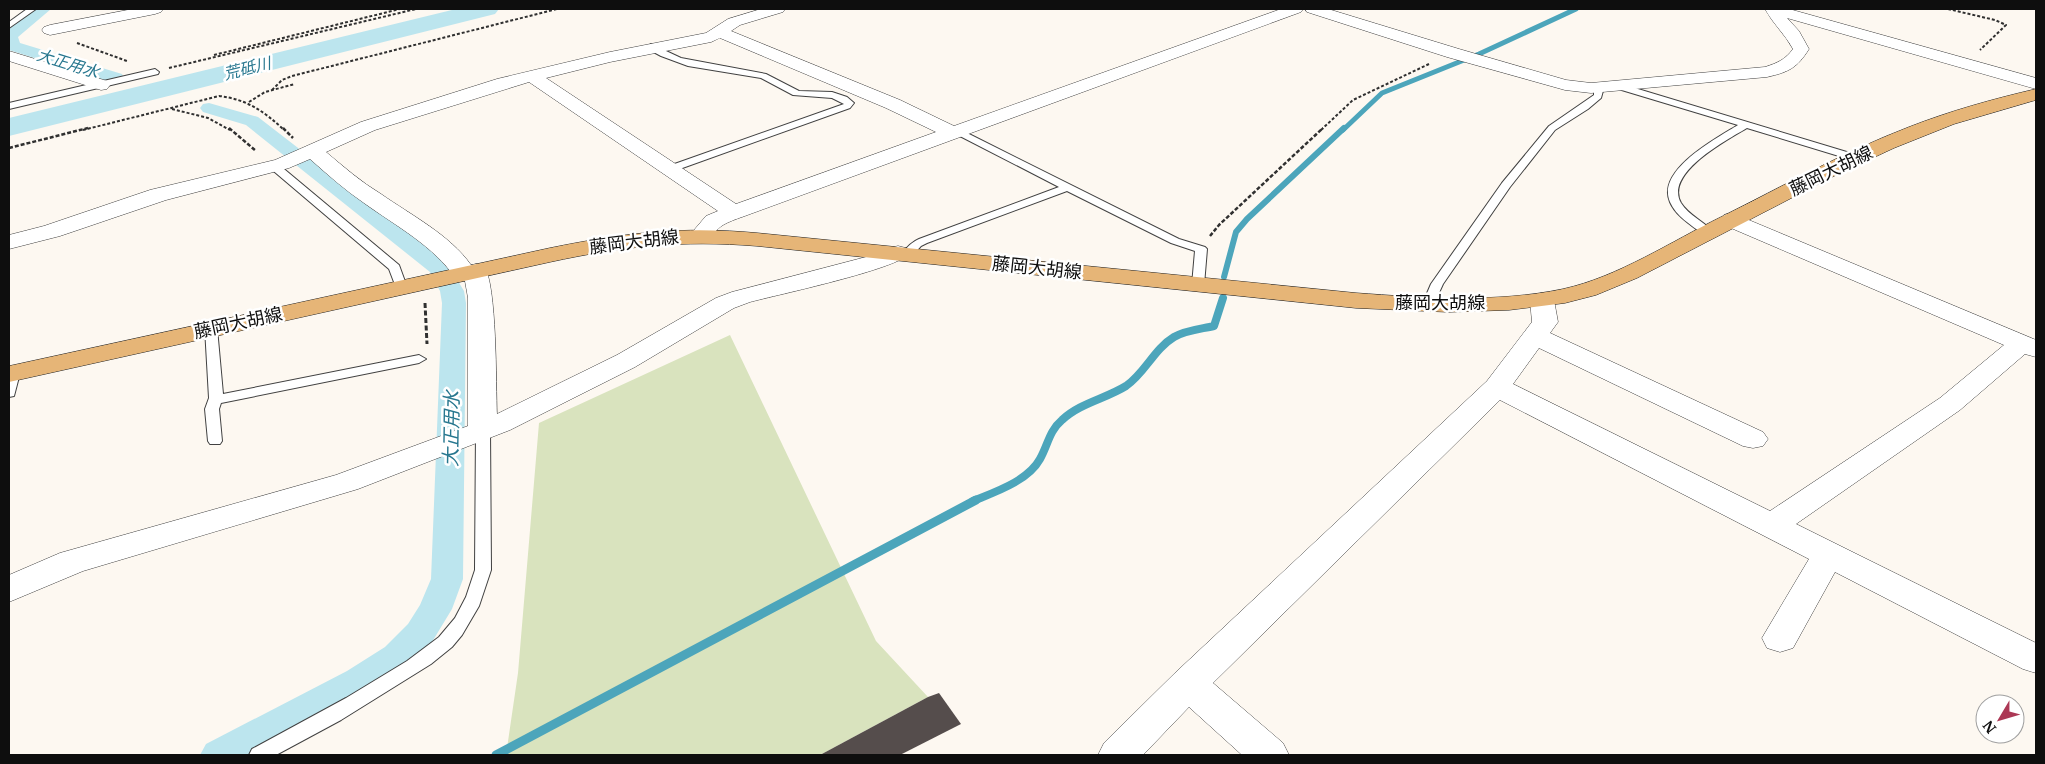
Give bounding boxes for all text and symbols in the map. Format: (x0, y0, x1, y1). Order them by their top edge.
water label: 大正用水 (34, 44, 103, 83)
water label: 荒砥川 (221, 52, 275, 84)
street label: 藤岡大胡線 (1785, 140, 1876, 201)
street label: 藤岡大胡線 (588, 225, 680, 258)
street label: 藤岡大胡線 (991, 251, 1083, 284)
street label: 藤岡大胡線 (1395, 291, 1485, 314)
street label: 藤岡大胡線 (191, 302, 284, 343)
water label: 大正用水 (438, 389, 464, 467)
north arrow (1975, 694, 2025, 744)
text: N (1979, 717, 2000, 737)

